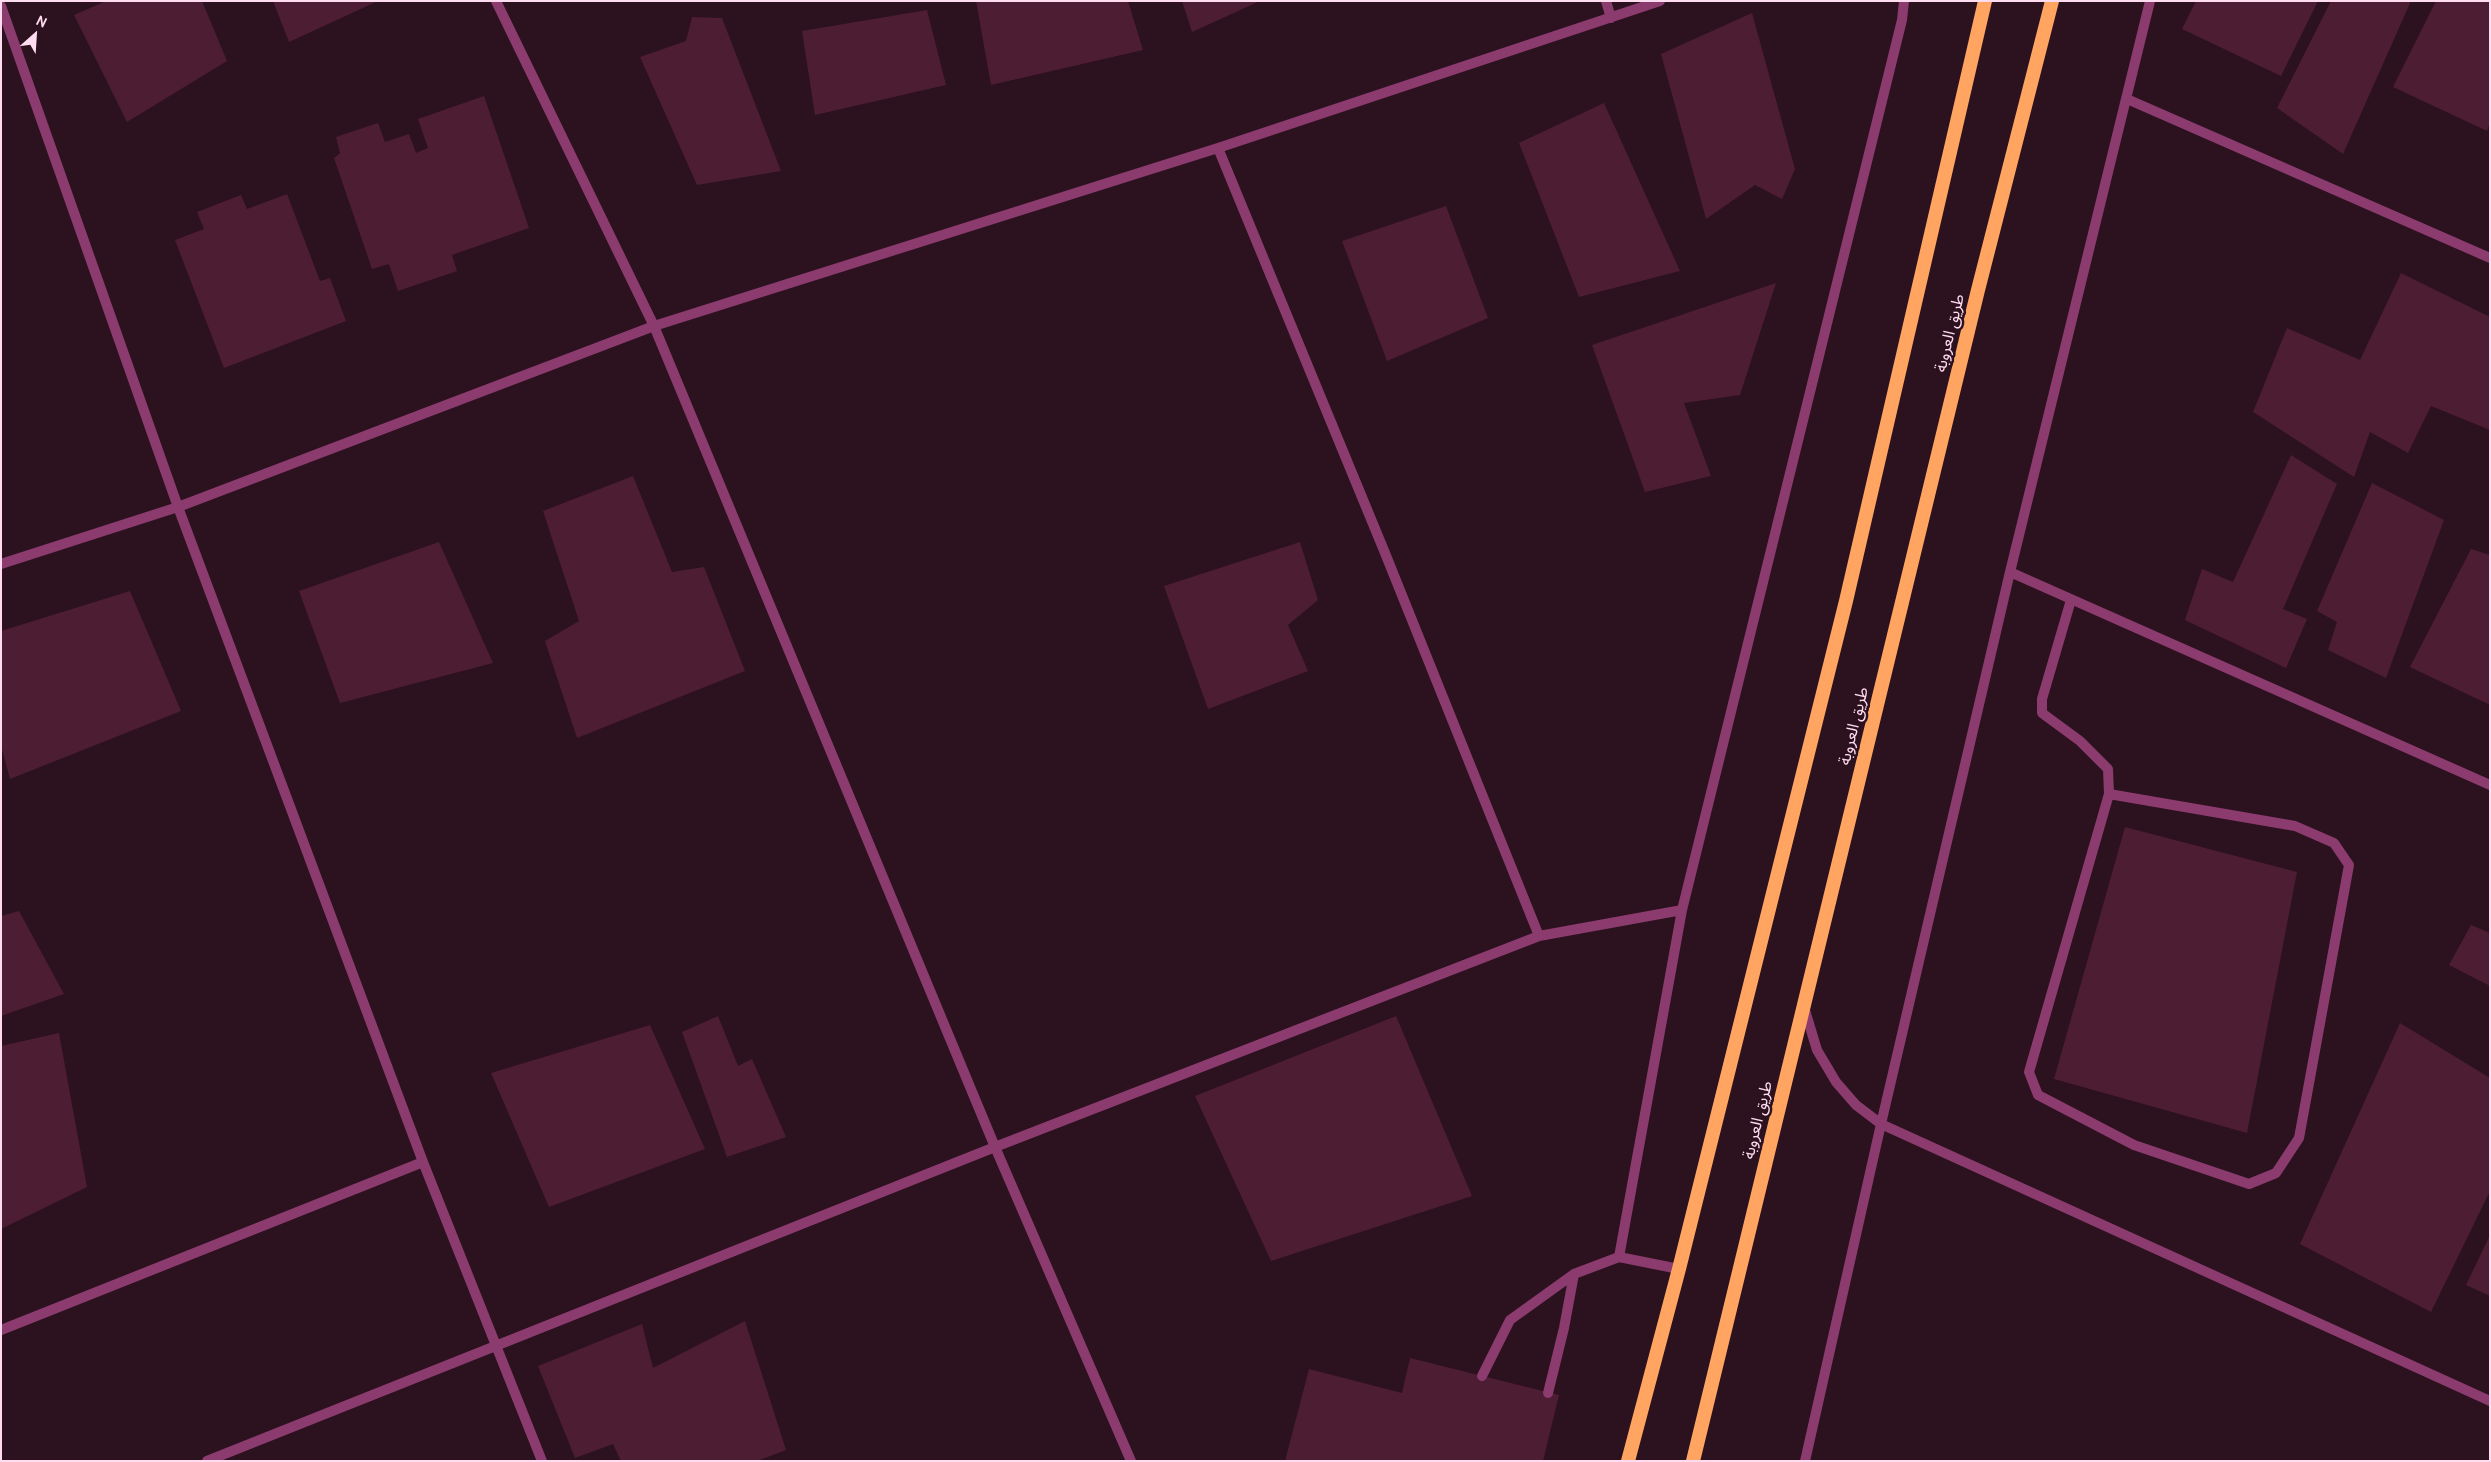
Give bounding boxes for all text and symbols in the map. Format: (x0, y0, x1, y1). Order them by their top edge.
north arrow (10, 10, 60, 60)
text: N (33, 11, 50, 32)
street label: طريق العروبة (1931, 292, 1969, 374)
street label: طريق العروبة (1835, 685, 1873, 767)
street label: طريق العروبة (1739, 1079, 1777, 1161)

